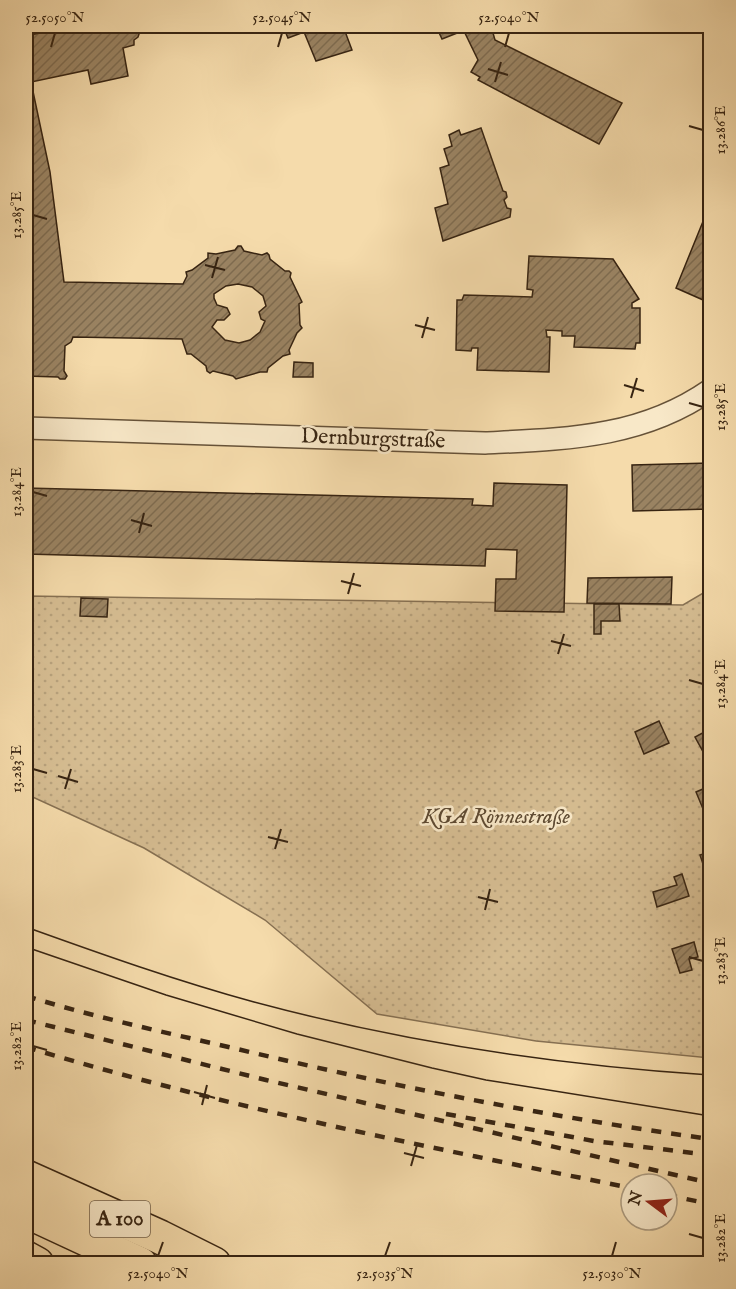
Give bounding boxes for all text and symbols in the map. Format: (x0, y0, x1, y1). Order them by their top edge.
text: 52.5050°N (26, 8, 84, 27)
text: 52.5045°N (253, 8, 311, 27)
text: 52.5040°N (479, 8, 539, 27)
text: 13.286°E (711, 106, 730, 154)
text: 13.285°E (7, 191, 26, 239)
text: 13.285°E (711, 383, 730, 431)
street label: Dernburgstraße (300, 422, 446, 456)
text: 13.284°E (7, 467, 26, 517)
text: 13.284°E (711, 659, 730, 709)
text: 13.283°E (7, 745, 26, 793)
park label: KGA Rönnestraße (421, 803, 570, 831)
text: 13.283°E (711, 937, 730, 985)
text: 13.282°E (7, 1021, 26, 1071)
north arrow (619, 1172, 679, 1232)
text: N (625, 1189, 648, 1209)
road number: A 100 (90, 1201, 150, 1237)
text: 13.282°E (711, 1213, 730, 1263)
text: 52.5040°N (128, 1264, 188, 1283)
text: 52.5035°N (356, 1264, 414, 1283)
text: 52.5030°N (582, 1264, 642, 1283)

